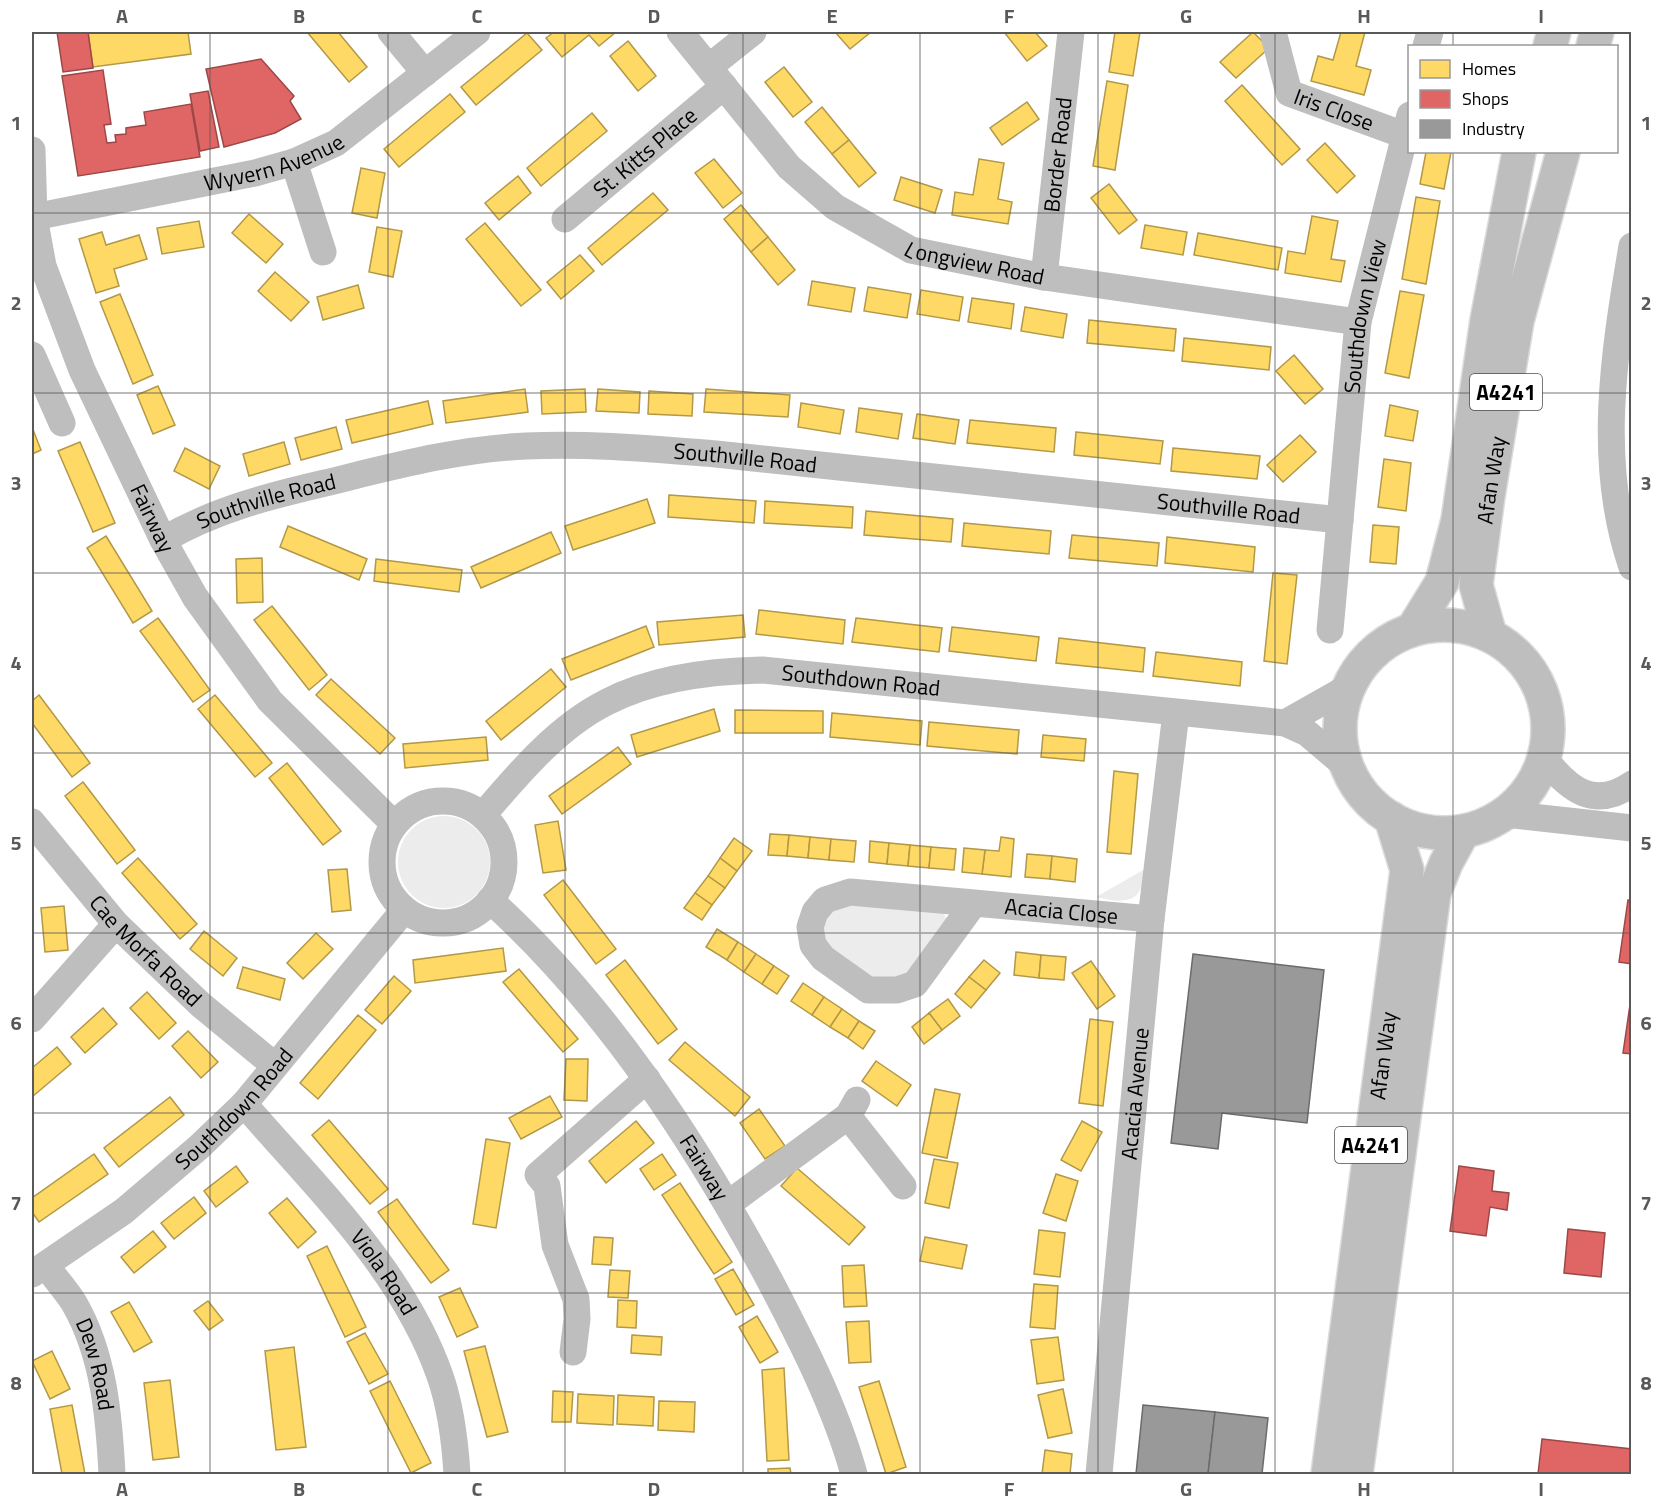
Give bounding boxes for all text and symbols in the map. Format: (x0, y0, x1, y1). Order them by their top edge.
text: A (116, 0, 128, 31)
text: B (293, 0, 305, 31)
text: C (472, 0, 483, 31)
text: D (648, 0, 660, 31)
text: E (826, 0, 838, 31)
text: F (1004, 0, 1015, 31)
text: G (1180, 0, 1192, 31)
text: H (1357, 0, 1371, 31)
text: I (1538, 0, 1544, 31)
legend (1408, 45, 1618, 153)
text: Homes (1462, 55, 1516, 82)
street label: Iris Close (1289, 79, 1379, 140)
text: Shops (1462, 85, 1509, 112)
street label: Border Road (1034, 96, 1081, 214)
street label: St. Kitts Place (585, 99, 704, 206)
text: 1 (10, 107, 22, 138)
text: 1 (1640, 107, 1652, 138)
text: Industry (1462, 115, 1525, 142)
street label: Wyvern Avenue (201, 126, 352, 200)
street label: Longview Road (898, 233, 1047, 294)
street label: Southdown View (1335, 235, 1395, 395)
text: 2 (10, 287, 22, 318)
text: 2 (1640, 287, 1652, 318)
road number: A4241 (1470, 374, 1542, 410)
street label: Afan Way (1467, 433, 1515, 526)
street label: Southville Road (672, 434, 819, 482)
street label: Southville Road (191, 464, 339, 538)
text: 3 (10, 467, 22, 498)
text: 3 (1640, 467, 1652, 498)
street label: Fairway (122, 478, 184, 559)
street label: Southville Road (1155, 484, 1302, 533)
text: 4 (10, 647, 22, 678)
text: 4 (1640, 647, 1652, 678)
street label: Southdown Road (780, 655, 942, 705)
text: 5 (10, 827, 22, 858)
text: 5 (1640, 827, 1652, 858)
street label: Cae Morfa Road (81, 887, 210, 1015)
street label: Acacia Close (1003, 889, 1120, 933)
text: 6 (10, 1007, 22, 1038)
text: 6 (1640, 1007, 1652, 1038)
street label: Afan Way (1360, 1009, 1405, 1102)
street label: Acacia Avenue (1112, 1026, 1158, 1161)
street label: Southdown Road (167, 1040, 301, 1178)
street label: Fairway (671, 1127, 738, 1207)
road number: A4241 (1335, 1127, 1407, 1163)
text: 7 (10, 1187, 22, 1218)
text: 7 (1640, 1187, 1652, 1218)
street label: Viola Road (342, 1222, 426, 1321)
street label: Dew Road (67, 1313, 124, 1413)
text: 8 (10, 1367, 22, 1398)
text: 8 (1640, 1367, 1652, 1398)
text: A (116, 1473, 128, 1504)
text: B (293, 1473, 305, 1504)
text: C (472, 1473, 483, 1504)
text: D (648, 1473, 660, 1504)
text: E (826, 1473, 838, 1504)
text: F (1004, 1473, 1015, 1504)
text: G (1180, 1473, 1192, 1504)
text: H (1357, 1473, 1371, 1504)
text: I (1538, 1473, 1544, 1504)

